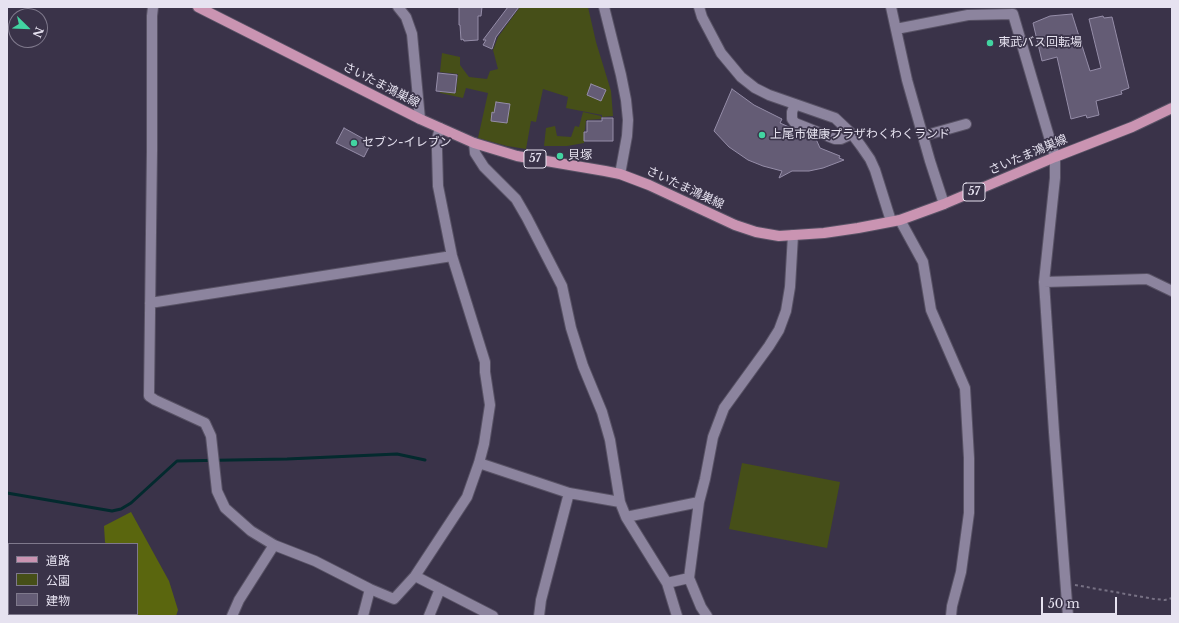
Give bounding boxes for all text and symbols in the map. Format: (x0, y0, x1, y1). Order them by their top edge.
north arrow (8, 8, 48, 48)
text: N (30, 25, 47, 40)
place label: 東武バス回転場 (998, 36, 1082, 50)
marker: 東武バス回転場 (985, 38, 995, 48)
street label: さいたま鴻巣線 (340, 60, 422, 110)
place label: 上尾市健康プラザわくわくランド (770, 128, 950, 142)
marker: 上尾市健康プラザわくわくランド (757, 130, 767, 140)
street label: さいたま鴻巣線 (987, 132, 1069, 178)
place label: セブン-イレブン (362, 136, 452, 150)
marker: セブン-イレブン (349, 138, 359, 148)
place label: 貝塚 (568, 149, 592, 163)
road number: 57 (524, 150, 546, 168)
marker: 貝塚 (555, 151, 565, 161)
street label: さいたま鴻巣線 (644, 164, 726, 212)
road number: 57 (963, 183, 985, 201)
legend (8, 543, 138, 615)
text: 道路 (46, 553, 70, 568)
text: 公園 (46, 573, 70, 588)
scale bar (1043, 589, 1119, 615)
text: 建物 (46, 593, 70, 608)
text: 50 m (1048, 596, 1080, 611)

